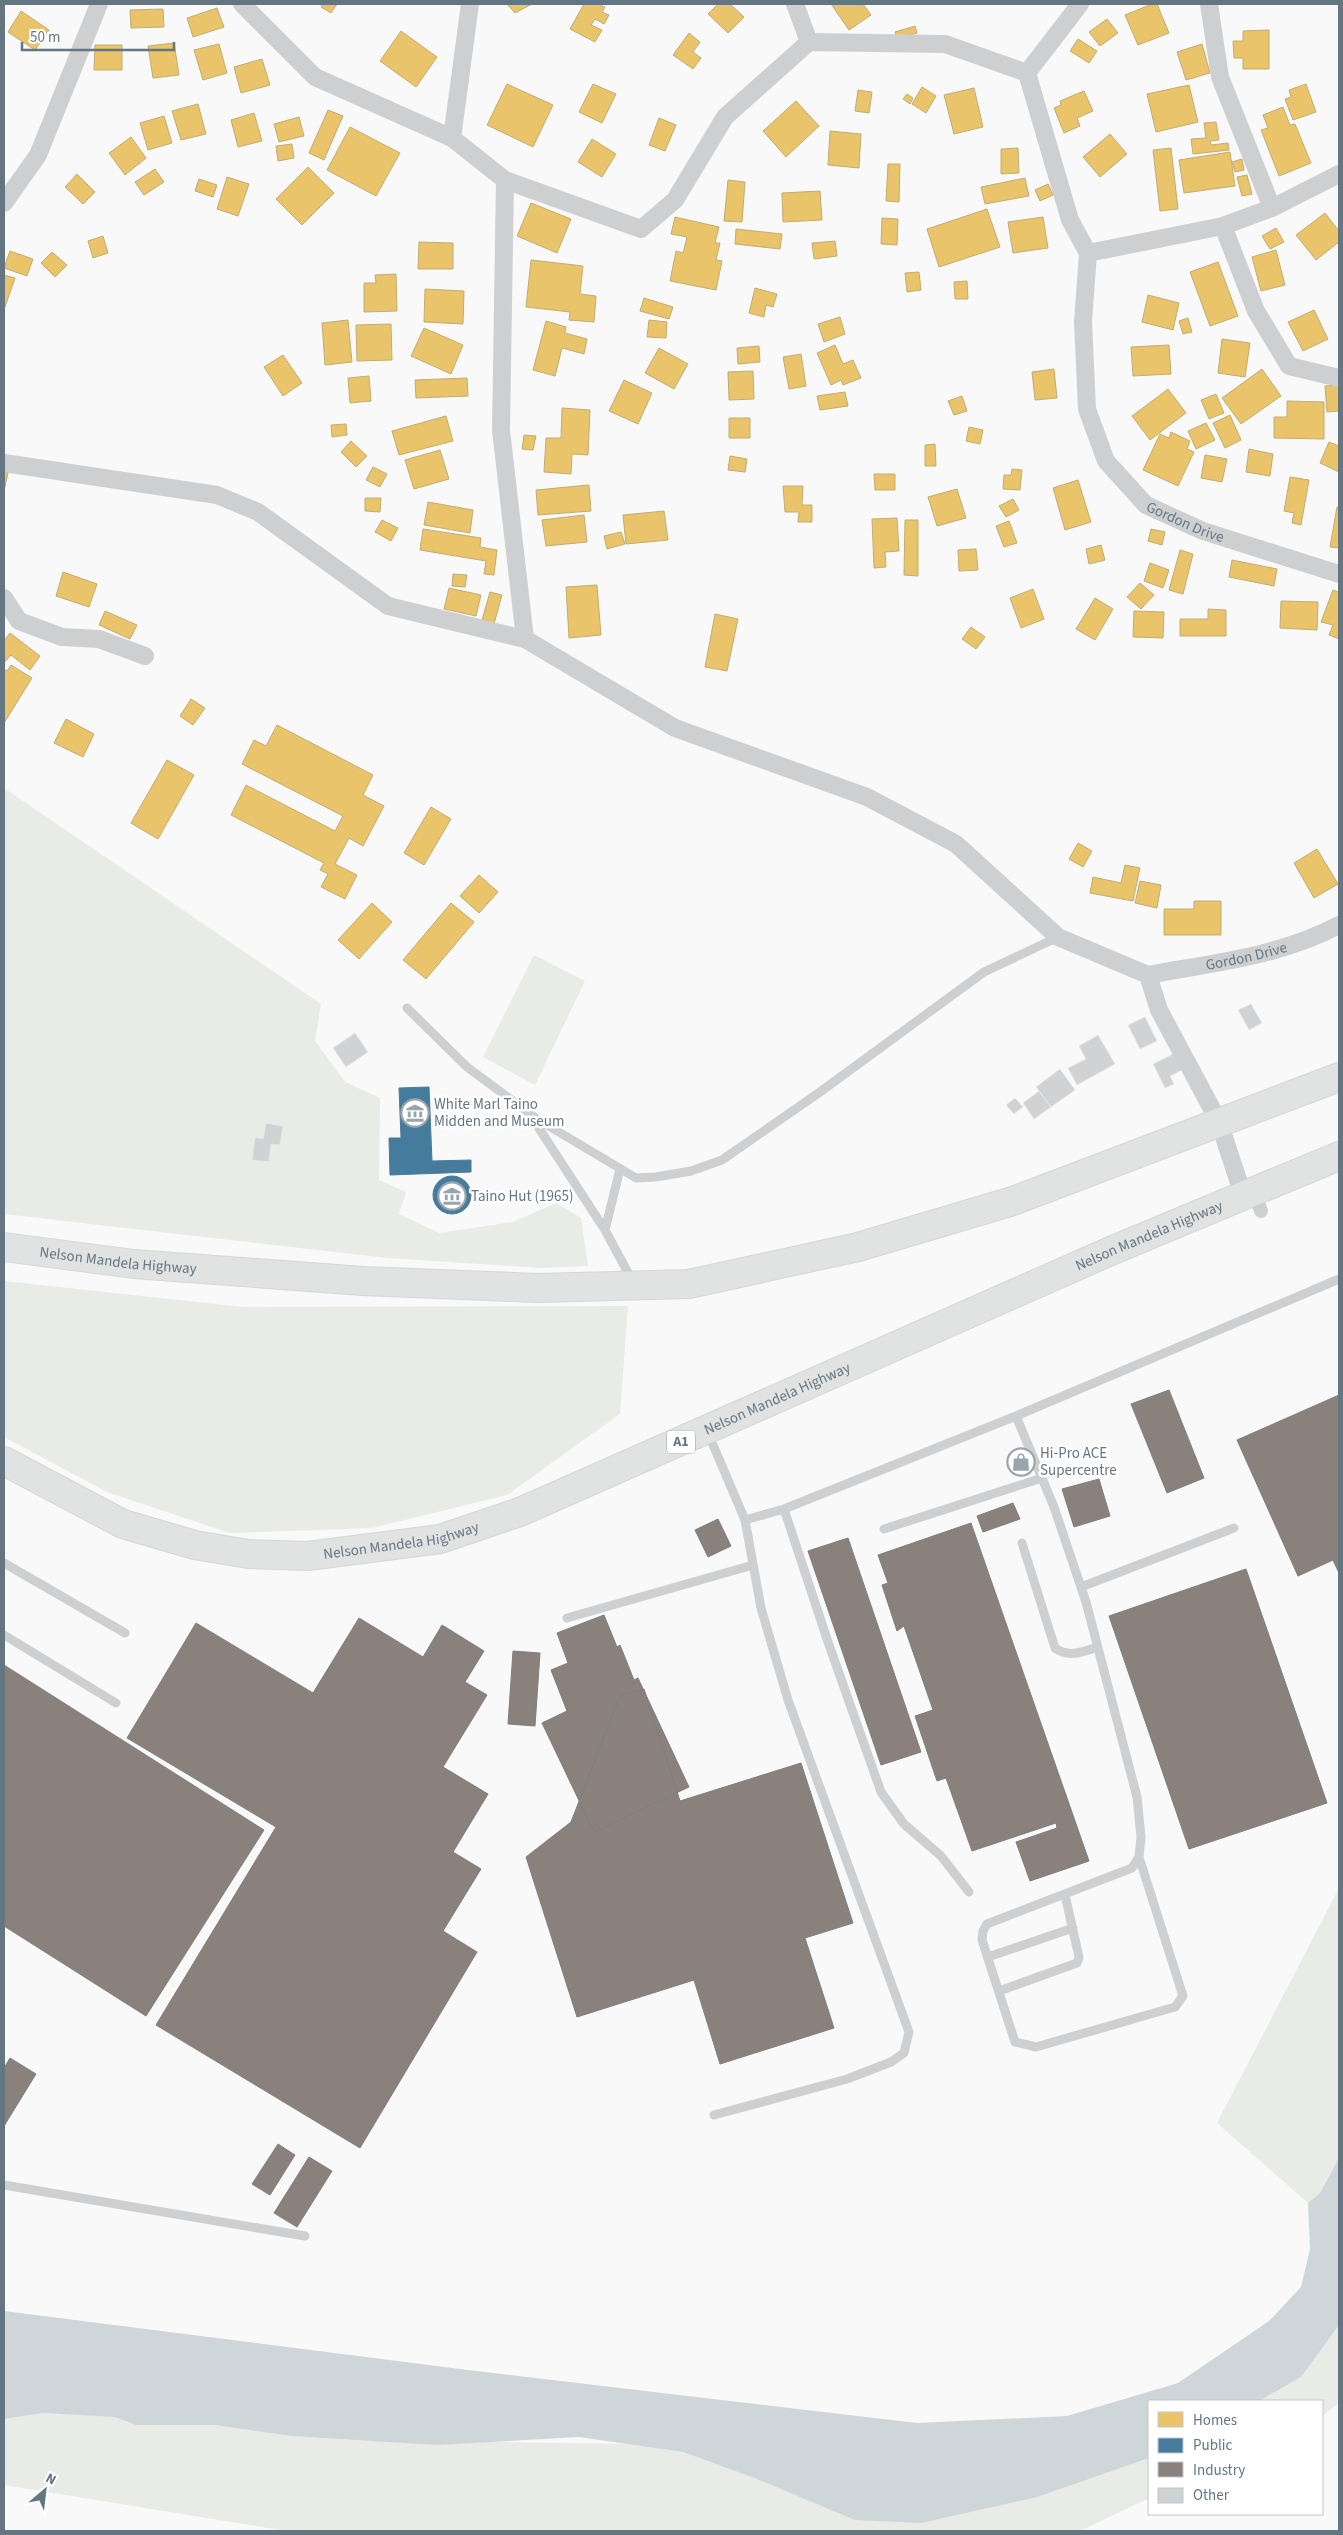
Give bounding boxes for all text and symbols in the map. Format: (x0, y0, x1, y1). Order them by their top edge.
scale bar (22, 20, 175, 52)
text: 50 m (30, 27, 60, 48)
street label: Gordon Drive (1143, 496, 1227, 548)
street label: Gordon Drive (1204, 937, 1289, 975)
place label: White Marl Taino Midden and Museum (434, 1094, 564, 1132)
museum icon: White Marl Taino Midden and Museum (400, 1098, 430, 1128)
museum icon: Taino Hut (1965) (437, 1181, 467, 1211)
place label: Taino Hut (1965) (471, 1186, 573, 1207)
street label: Nelson Mandela Highway (1072, 1195, 1226, 1276)
street label: Nelson Mandela Highway (38, 1241, 197, 1279)
street label: Nelson Mandela Highway (701, 1357, 854, 1440)
road number: A1 (667, 1430, 695, 1454)
place label: Hi-Pro ACE Supercentre (1040, 1443, 1117, 1481)
shop icon: Hi-Pro ACE Supercentre (1006, 1447, 1036, 1477)
street label: Nelson Mandela Highway (322, 1516, 482, 1564)
legend (1148, 2400, 1323, 2515)
text: Homes (1193, 2410, 1237, 2431)
text: Public (1193, 2435, 1232, 2456)
text: Industry (1193, 2460, 1245, 2481)
north arrow (20, 2465, 70, 2515)
text: N (42, 2468, 59, 2490)
text: Other (1193, 2485, 1230, 2506)

